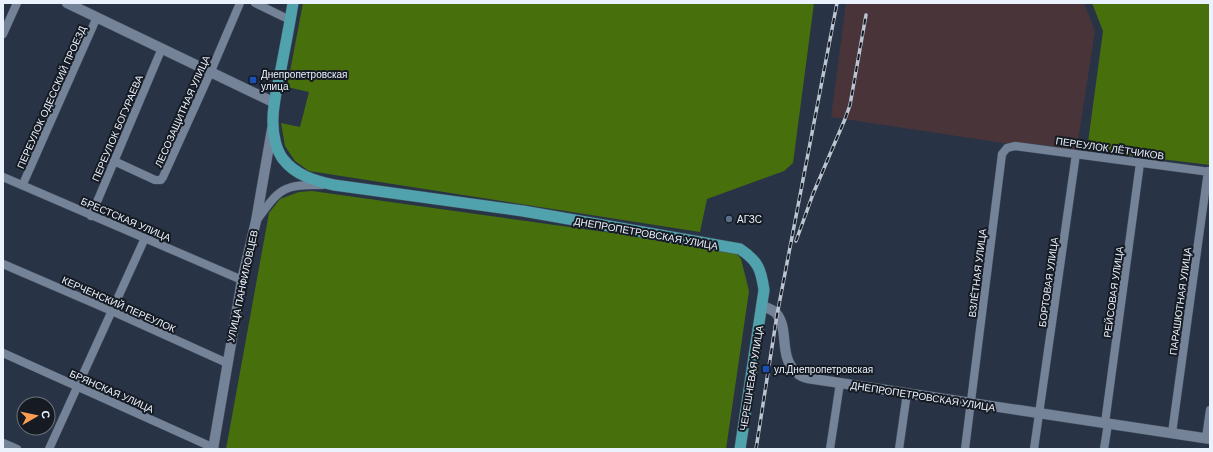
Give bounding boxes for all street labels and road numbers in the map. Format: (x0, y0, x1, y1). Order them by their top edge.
street label: ПЕРЕУЛОК ОДЕССКИЙ ПРОЕЗД (14, 24, 89, 171)
street label: ЛЕСОЗАЩИТНАЯ УЛИЦА (152, 53, 213, 169)
street label: ПЕРЕУЛОК БОГУРАЕВА (89, 73, 146, 183)
street label: ПЕРЕУЛОК ЛЁТЧИКОВ (1055, 134, 1165, 163)
street label: БРЕСТСКАЯ УЛИЦА (79, 195, 173, 244)
street label: ДНЕПРОПЕТРОВСКАЯ УЛИЦА (573, 214, 719, 253)
street label: ВЗЛЁТНАЯ УЛИЦА (966, 228, 989, 318)
street label: УЛИЦА ПАНФИЛОВЦЕВ (224, 229, 261, 343)
street label: БОРТОВАЯ УЛИЦА (1036, 236, 1061, 328)
street label: РЕЙСОВАЯ УЛИЦА (1101, 245, 1126, 339)
street label: ПАРАШЮТНАЯ УЛИЦА (1166, 246, 1195, 356)
street label: КЕРЧЕНСКИЙ ПЕРЕУЛОК (60, 273, 178, 336)
street label: ЧЕРЕШНЕВАЯ УЛИЦА (737, 324, 766, 432)
street label: БРЯНСКАЯ УЛИЦА (68, 367, 156, 416)
street label: ДНЕПРОПЕТРОВСКАЯ УЛИЦА (850, 379, 996, 414)

